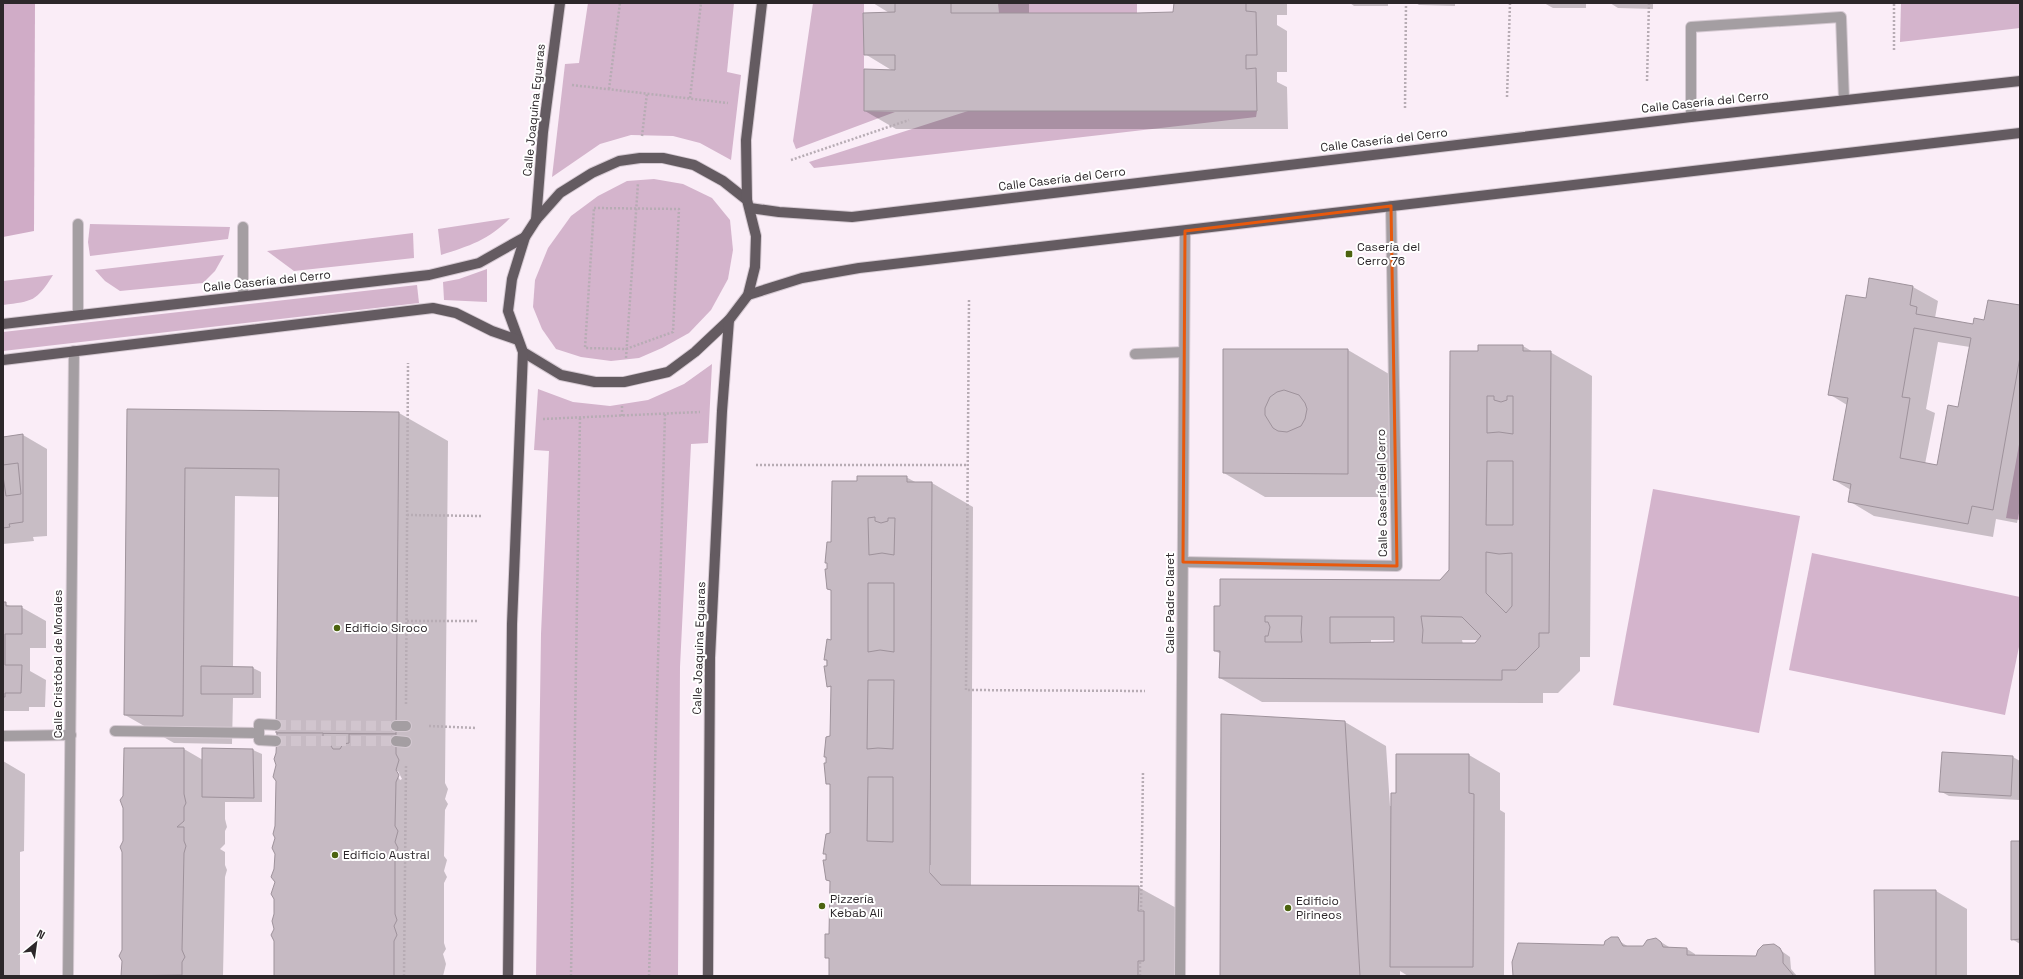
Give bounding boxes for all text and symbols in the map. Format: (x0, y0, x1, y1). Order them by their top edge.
street label: Calle Joaquina Eguaras (519, 43, 549, 177)
street label: Calle Casería del Cerro (1640, 87, 1770, 117)
street label: Calle Casería del Cerro (1319, 124, 1449, 156)
street label: Calle Casería del Cerro (997, 163, 1127, 195)
place label: Casería del Cerro 76 (1357, 239, 1420, 269)
marker: Casería del Cerro 76 (1344, 249, 1354, 259)
street label: Calle Casería del Cerro (202, 266, 332, 296)
street label: Calle Casería del Cerro (1373, 429, 1391, 557)
street label: Calle Padre Claret (1162, 553, 1178, 653)
street label: Calle Joaquina Eguaras (689, 581, 709, 715)
street label: Calle Cristóbal de Morales (50, 590, 66, 738)
place label: Edificio Siroco (345, 620, 428, 636)
marker: Edificio Siroco (332, 623, 342, 633)
place label: Edificio Austral (343, 847, 430, 863)
marker: Edificio Austral (330, 850, 340, 860)
place label: Pizzería Kebab Ali (830, 891, 883, 921)
place label: Edificio Pirineos (1296, 893, 1342, 923)
marker: Pizzería Kebab Ali (817, 901, 827, 911)
marker: Edificio Pirineos (1283, 903, 1293, 913)
north arrow (16, 923, 56, 963)
text: N (34, 926, 47, 942)

